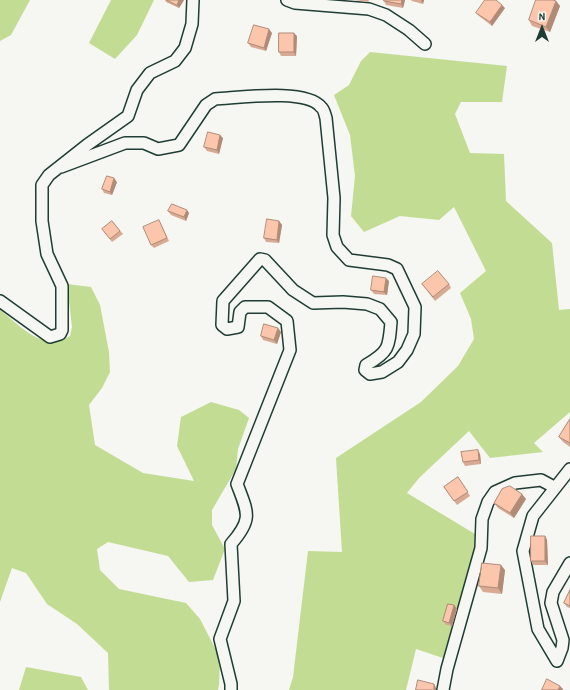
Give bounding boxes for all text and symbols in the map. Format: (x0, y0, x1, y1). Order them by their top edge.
north arrow (522, 8, 562, 48)
text: N (539, 9, 545, 23)

